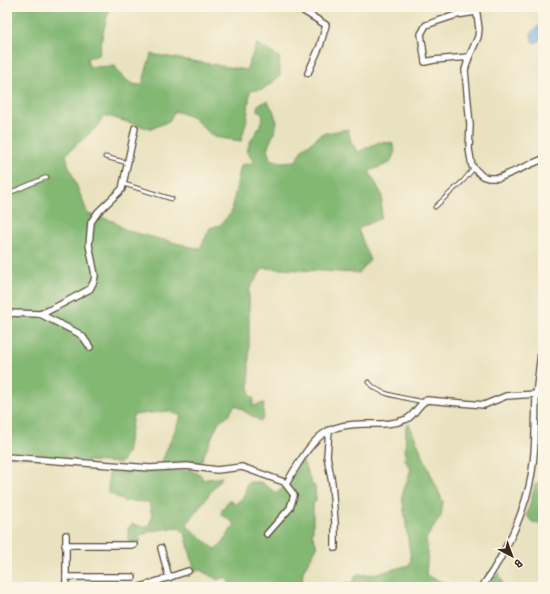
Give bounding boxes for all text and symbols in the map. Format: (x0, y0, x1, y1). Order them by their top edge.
north arrow (492, 536, 532, 576)
text: B (512, 556, 525, 570)

